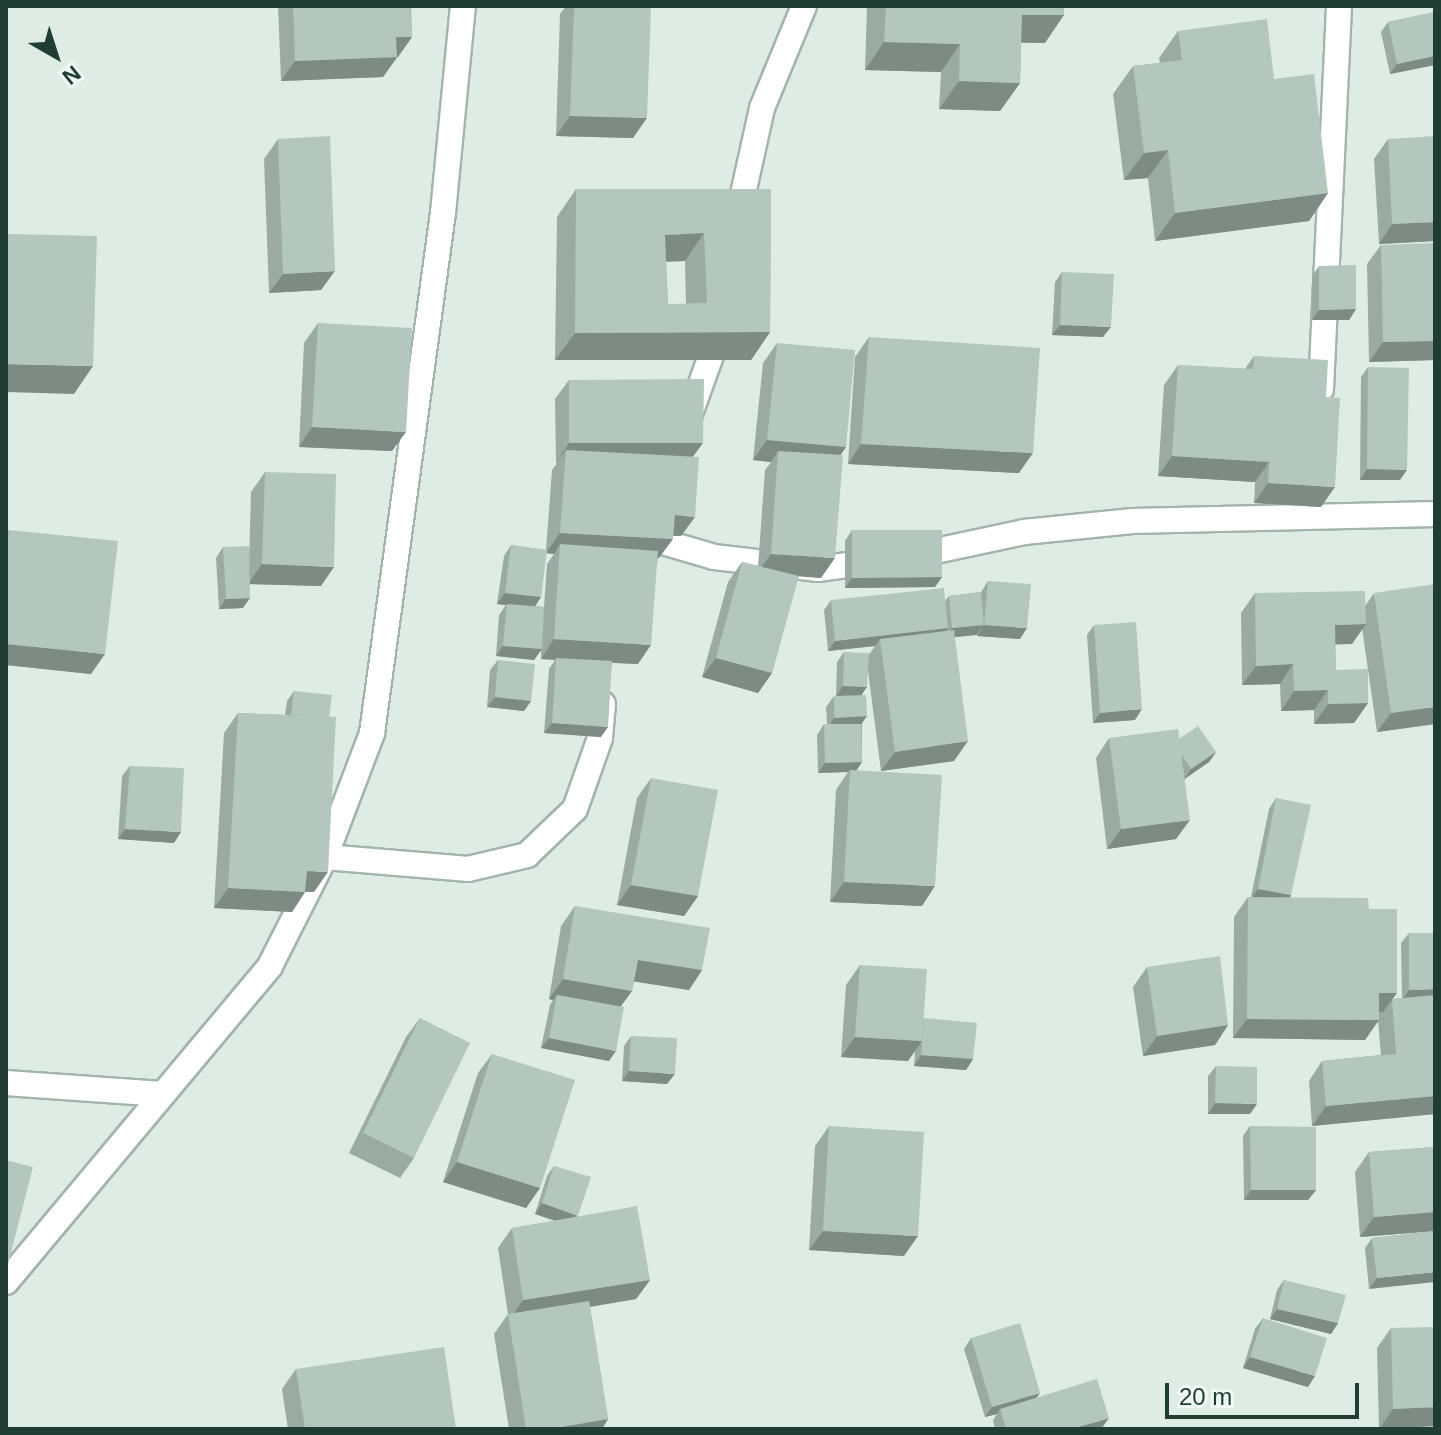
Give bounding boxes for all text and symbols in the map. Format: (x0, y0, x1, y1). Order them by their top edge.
north arrow (16, 16, 96, 96)
text: N (57, 60, 85, 90)
scale bar (1169, 1367, 1363, 1417)
text: 20 m (1179, 1383, 1232, 1410)

